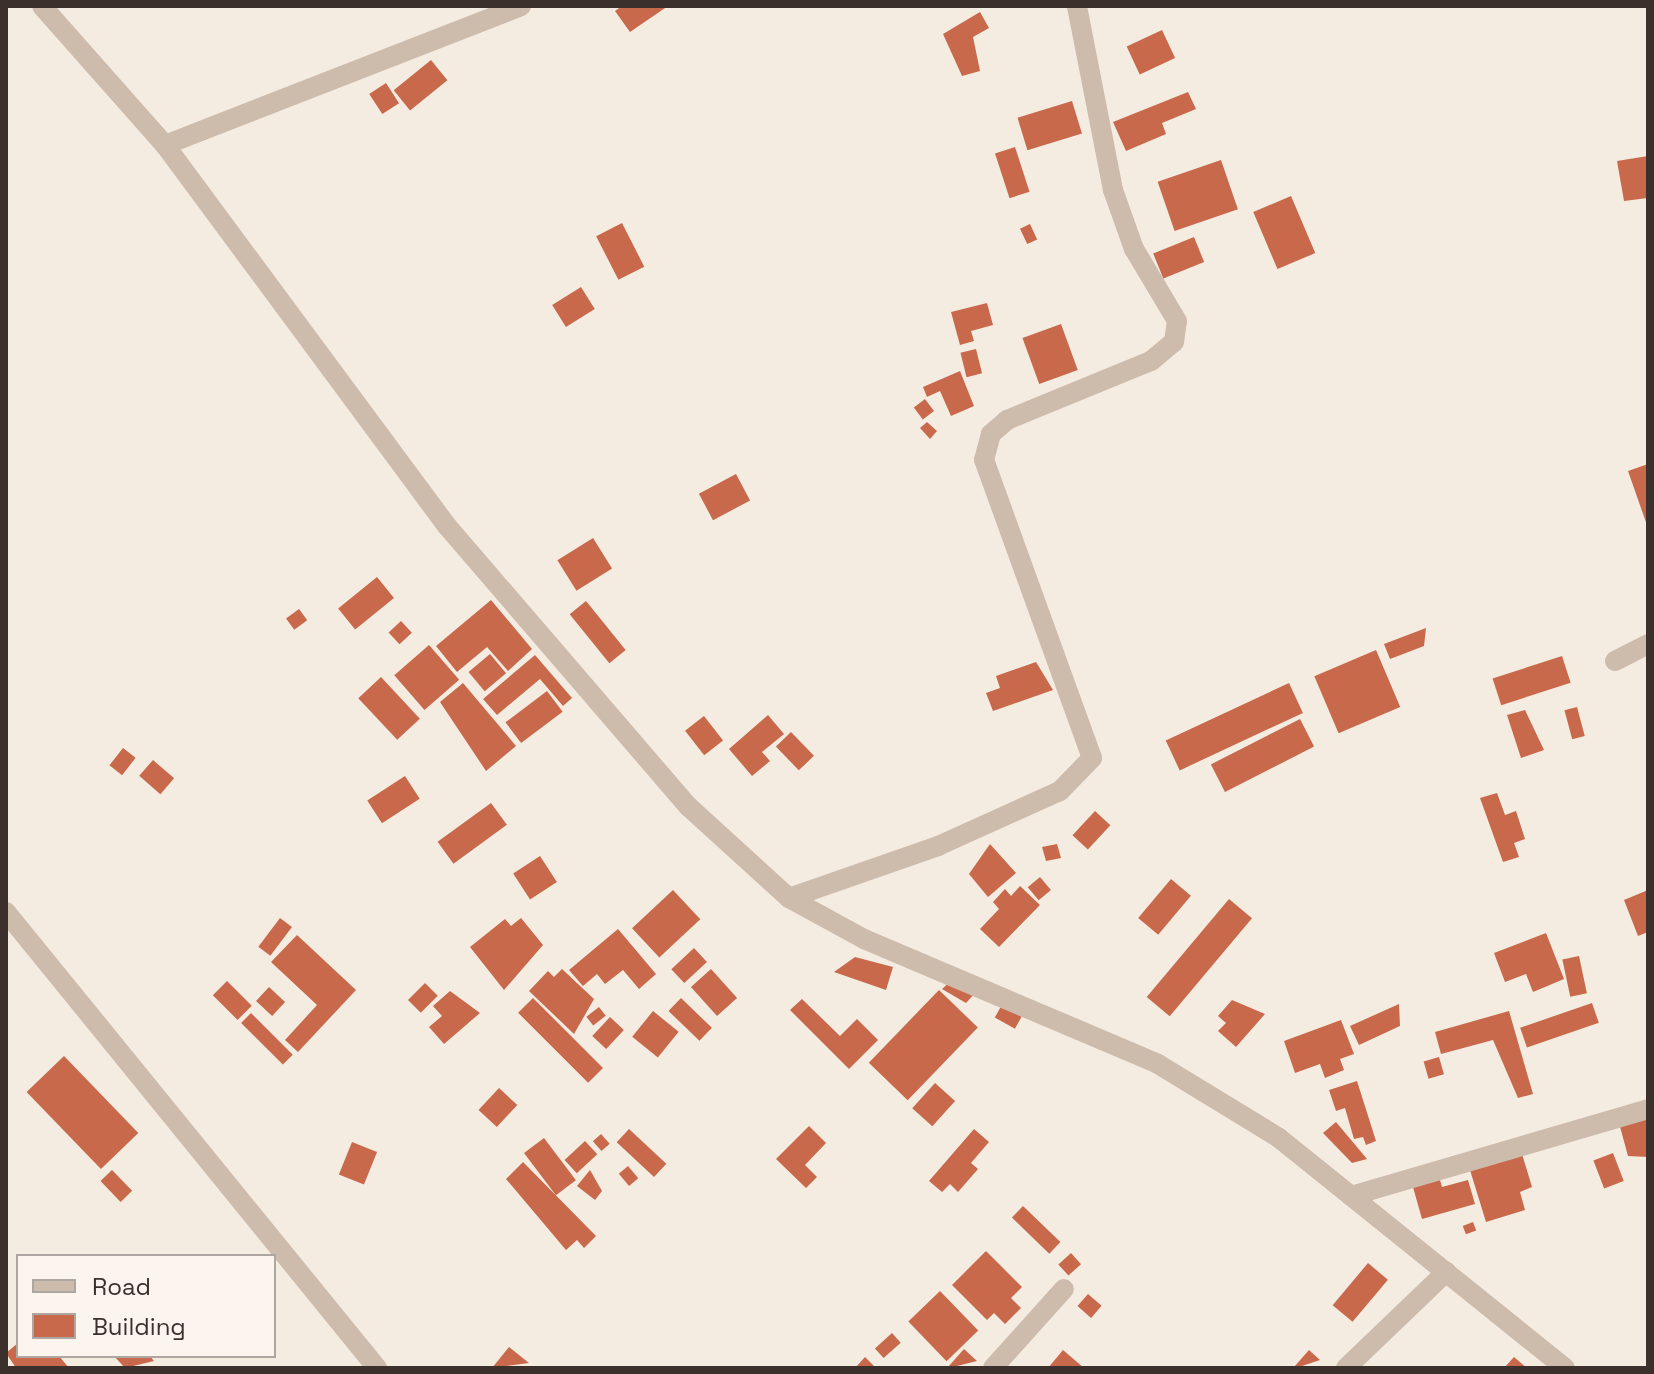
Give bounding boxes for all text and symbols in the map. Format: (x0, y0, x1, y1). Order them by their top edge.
legend (16, 1254, 276, 1358)
text: Road (92, 1271, 151, 1302)
text: Building (92, 1311, 186, 1342)

